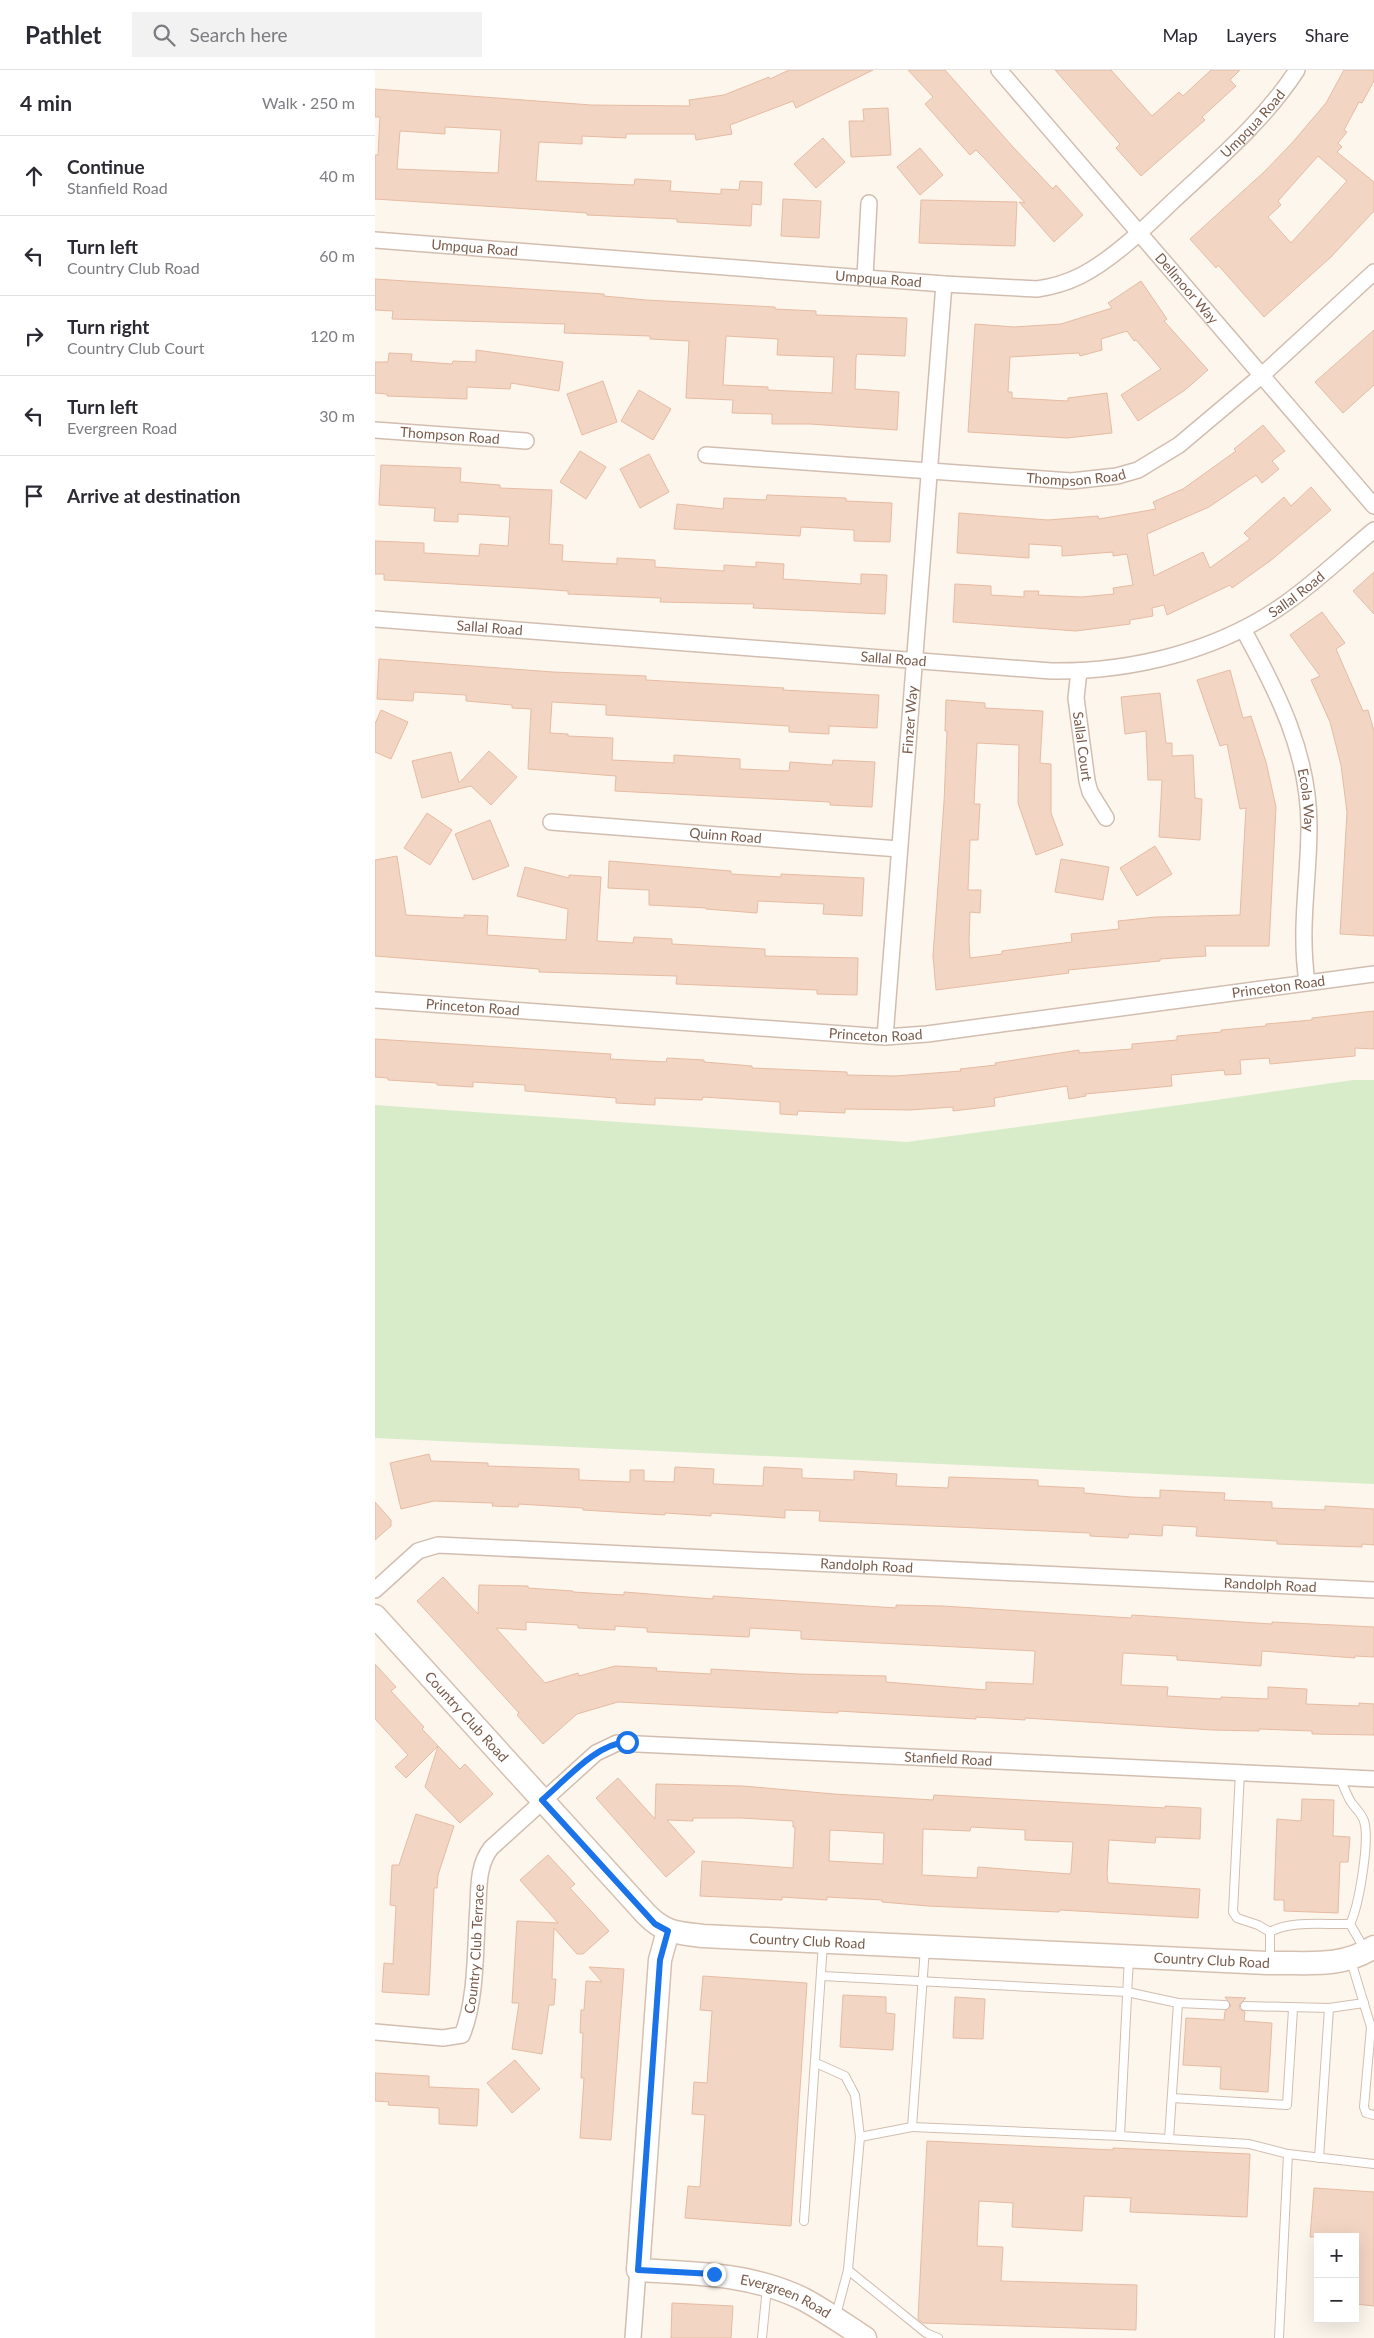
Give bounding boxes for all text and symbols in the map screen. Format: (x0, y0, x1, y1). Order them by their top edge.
search box (132, 12, 482, 57)
text: Pathlet (25, 20, 102, 49)
icon: search (150, 21, 178, 49)
text: Search here (190, 23, 288, 46)
text: Map (1162, 24, 1198, 46)
text: Layers (1226, 24, 1277, 46)
text: Share (1305, 24, 1349, 46)
street label: Umpqua Road (1217, 86, 1288, 161)
text: 4 min (20, 90, 72, 115)
text: Walk · 250 m (262, 93, 355, 112)
text: Continue (67, 155, 145, 178)
icon: ahead (20, 162, 48, 190)
text: 40 m (319, 166, 355, 185)
text: Stanfield Road (67, 178, 168, 197)
text: Turn left (67, 235, 138, 258)
street label: Umpqua Road (431, 235, 519, 259)
icon: left (20, 242, 48, 270)
text: 60 m (319, 246, 355, 265)
street label: Dellmoor Way (1152, 249, 1223, 328)
text: Country Club Road (67, 258, 200, 277)
street label: Umpqua Road (835, 267, 922, 290)
text: Turn right (67, 315, 149, 338)
icon: right (20, 322, 48, 350)
text: 120 m (310, 326, 355, 345)
text: Country Club Court (67, 338, 204, 357)
text: Turn left (67, 395, 138, 418)
icon: left (20, 402, 48, 430)
text: 30 m (319, 406, 355, 425)
text: Evergreen Road (67, 418, 177, 437)
street label: Thompson Road (399, 423, 500, 447)
street label: Thompson Road (1026, 465, 1128, 489)
icon: arrive (20, 482, 48, 510)
text: Arrive at destination (67, 484, 240, 507)
street label: Sallal Road (1265, 567, 1328, 621)
street label: Sallal Road (456, 616, 523, 638)
street label: Sallal Road (860, 647, 927, 669)
street label: Finzer Way (898, 684, 921, 755)
street label: Sallal Court (1070, 710, 1096, 782)
street label: Ecola Way (1295, 767, 1318, 833)
street label: Quinn Road (689, 824, 762, 846)
street label: Princeton Road (1231, 972, 1326, 1001)
street label: Princeton Road (425, 995, 520, 1018)
street label: Princeton Road (828, 1024, 923, 1045)
street label: Randolph Road (820, 1554, 913, 1576)
street label: Randolph Road (1223, 1574, 1317, 1595)
street label: Country Club Road (421, 1668, 512, 1765)
route start (616, 1731, 639, 1754)
street label: Stanfield Road (904, 1748, 993, 1769)
street label: Country Club Terrace (460, 1884, 487, 2015)
street label: Country Club Road (749, 1929, 866, 1952)
street label: Country Club Road (1153, 1949, 1270, 1971)
map controls (1314, 2233, 1359, 2323)
button: + (1314, 2233, 1359, 2278)
route end (703, 2263, 726, 2286)
street label: Evergreen Road (739, 2270, 834, 2321)
button: − (1314, 2278, 1359, 2323)

